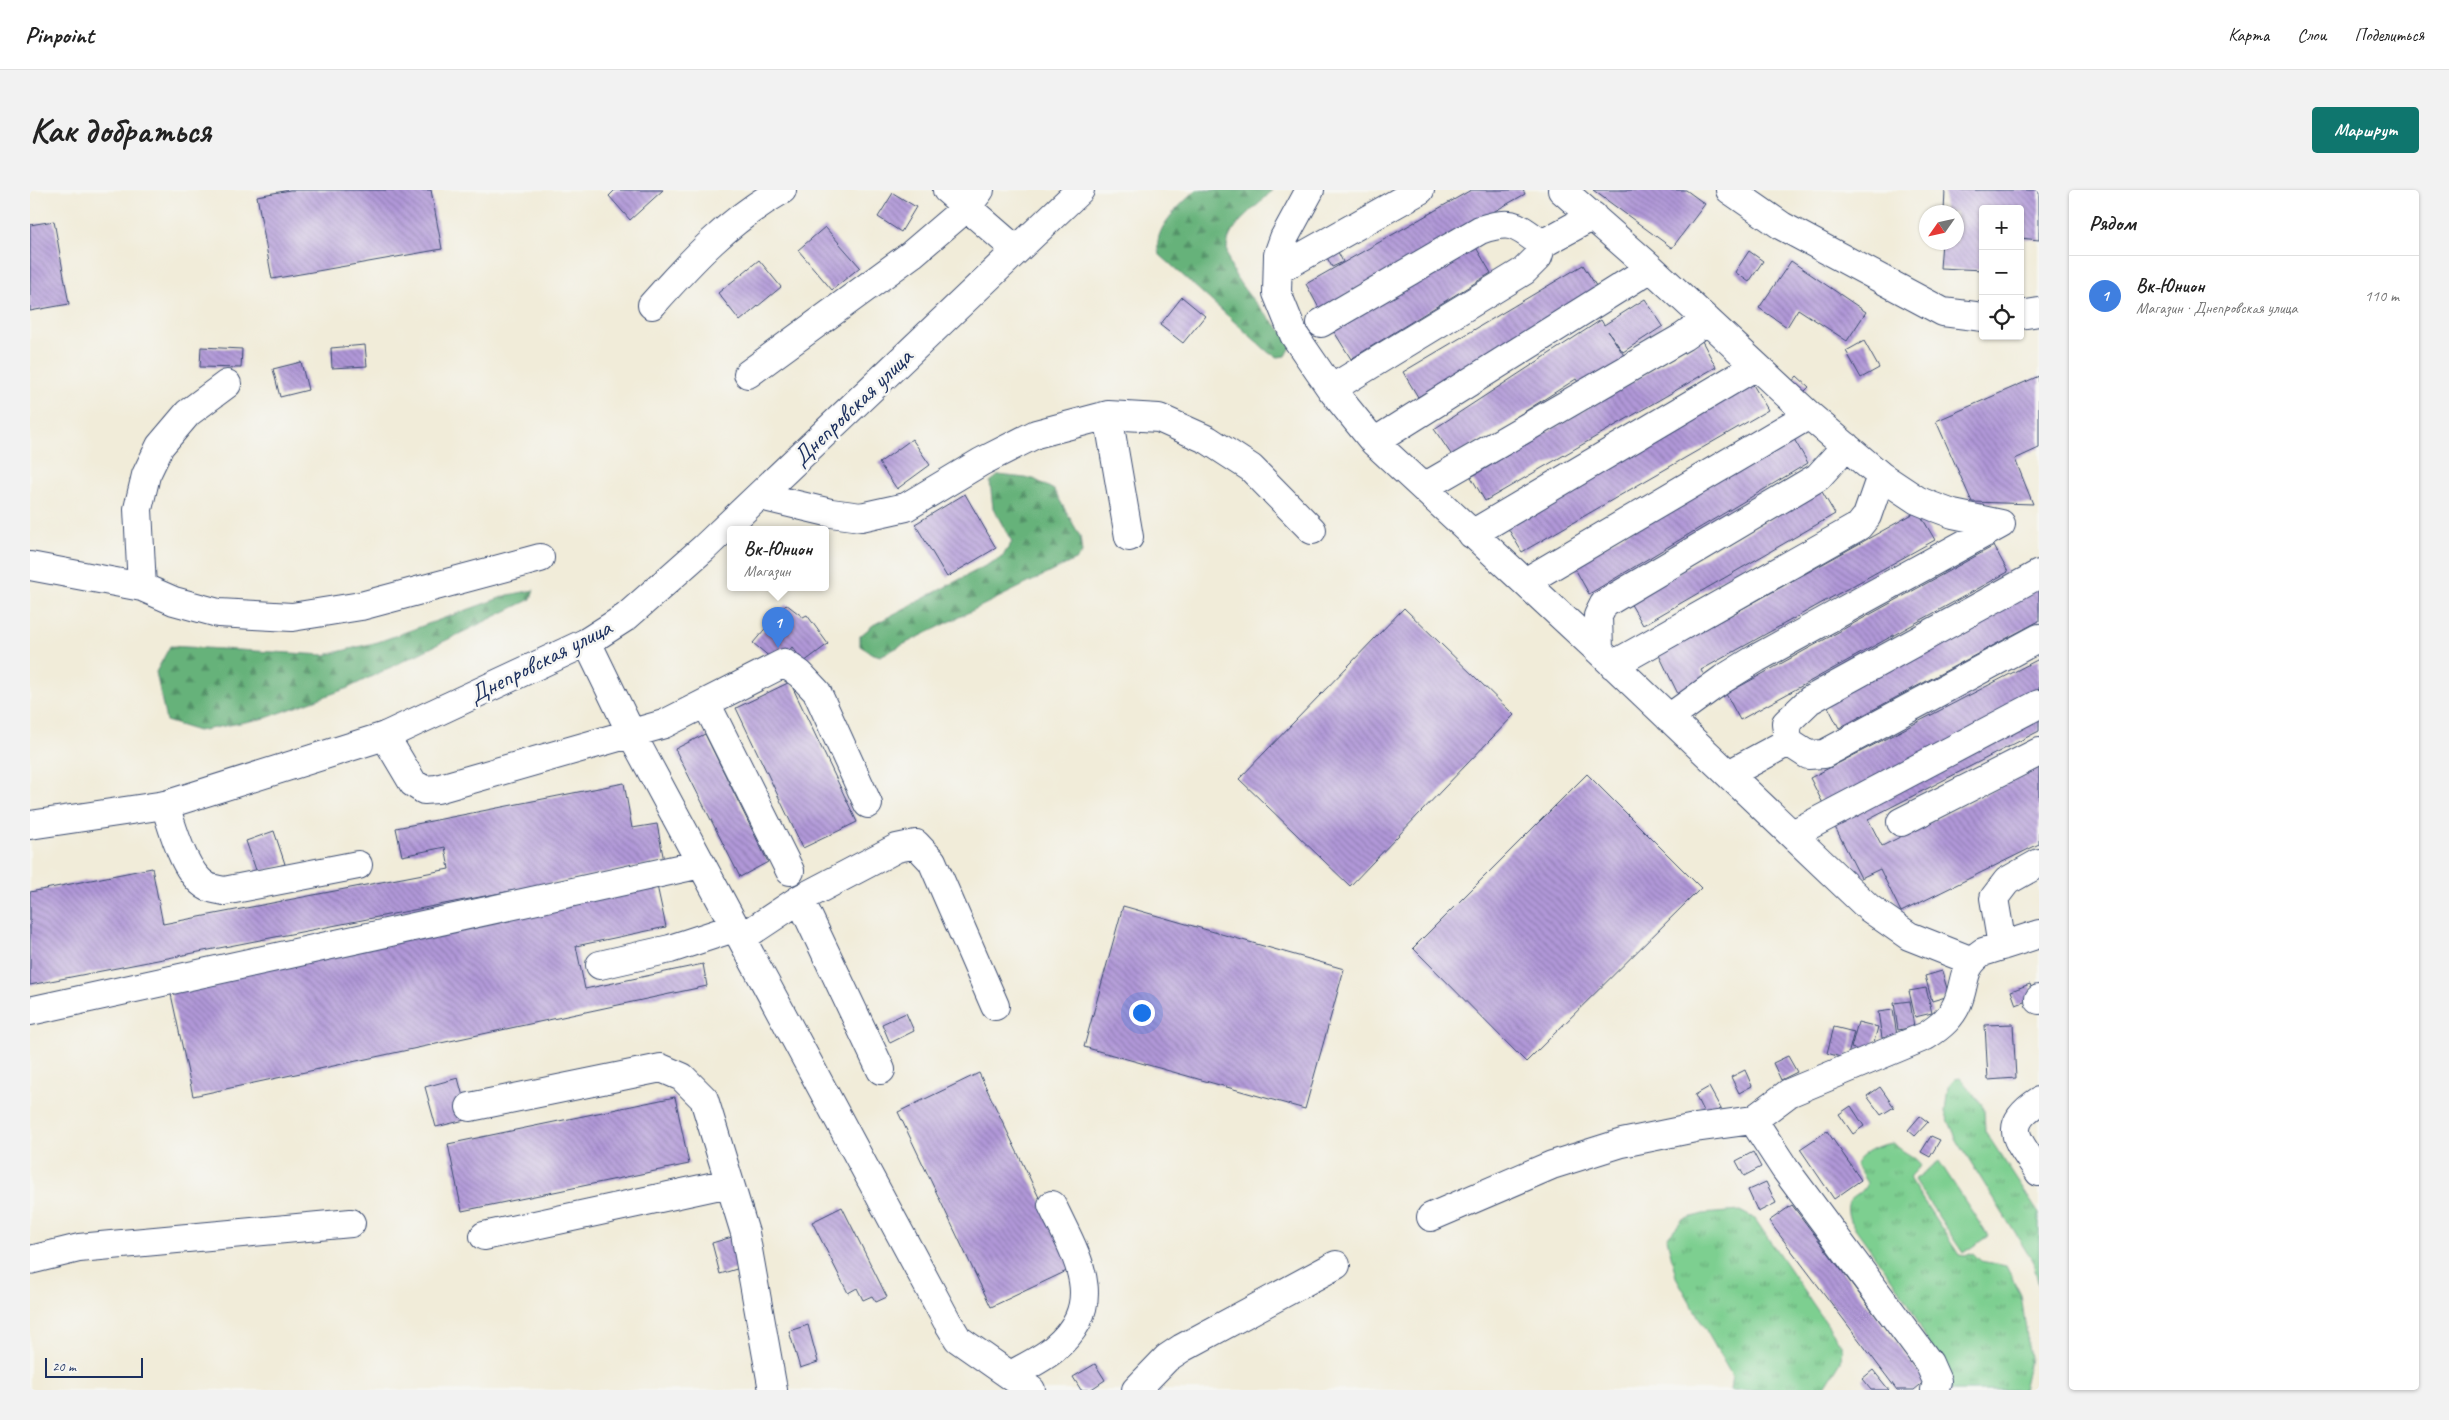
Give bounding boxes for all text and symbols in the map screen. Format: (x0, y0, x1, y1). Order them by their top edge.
text: Pinpoint (25, 20, 94, 50)
text: Карта (2228, 24, 2269, 46)
text: Слои (2297, 24, 2326, 46)
text: Поделиться (2354, 24, 2424, 46)
button: Маршрут (2312, 107, 2419, 153)
text: Как добраться (30, 108, 211, 153)
north arrow (1919, 205, 1964, 250)
map controls (1979, 205, 2024, 340)
button: + (1979, 205, 2024, 250)
text: Рядом (2089, 210, 2136, 236)
button: − (1979, 250, 2024, 295)
text: Вк-Юнион (2136, 274, 2204, 298)
text: 1 (2101, 286, 2109, 306)
text: 110 m (2365, 286, 2399, 306)
button: locate (1979, 295, 2024, 340)
text: Магазин · Днепровская улица (2136, 298, 2298, 318)
street label: Днепровская улица (785, 341, 920, 472)
popup (727, 526, 829, 591)
text: Вк-Юнион (744, 537, 812, 561)
text: Магазин (744, 561, 790, 581)
pin: 1 (762, 607, 794, 648)
street label: Днепровская улица (464, 611, 618, 710)
your location (1129, 1000, 1155, 1026)
scale bar (45, 1355, 142, 1378)
text: 20 m (52, 1358, 76, 1375)

